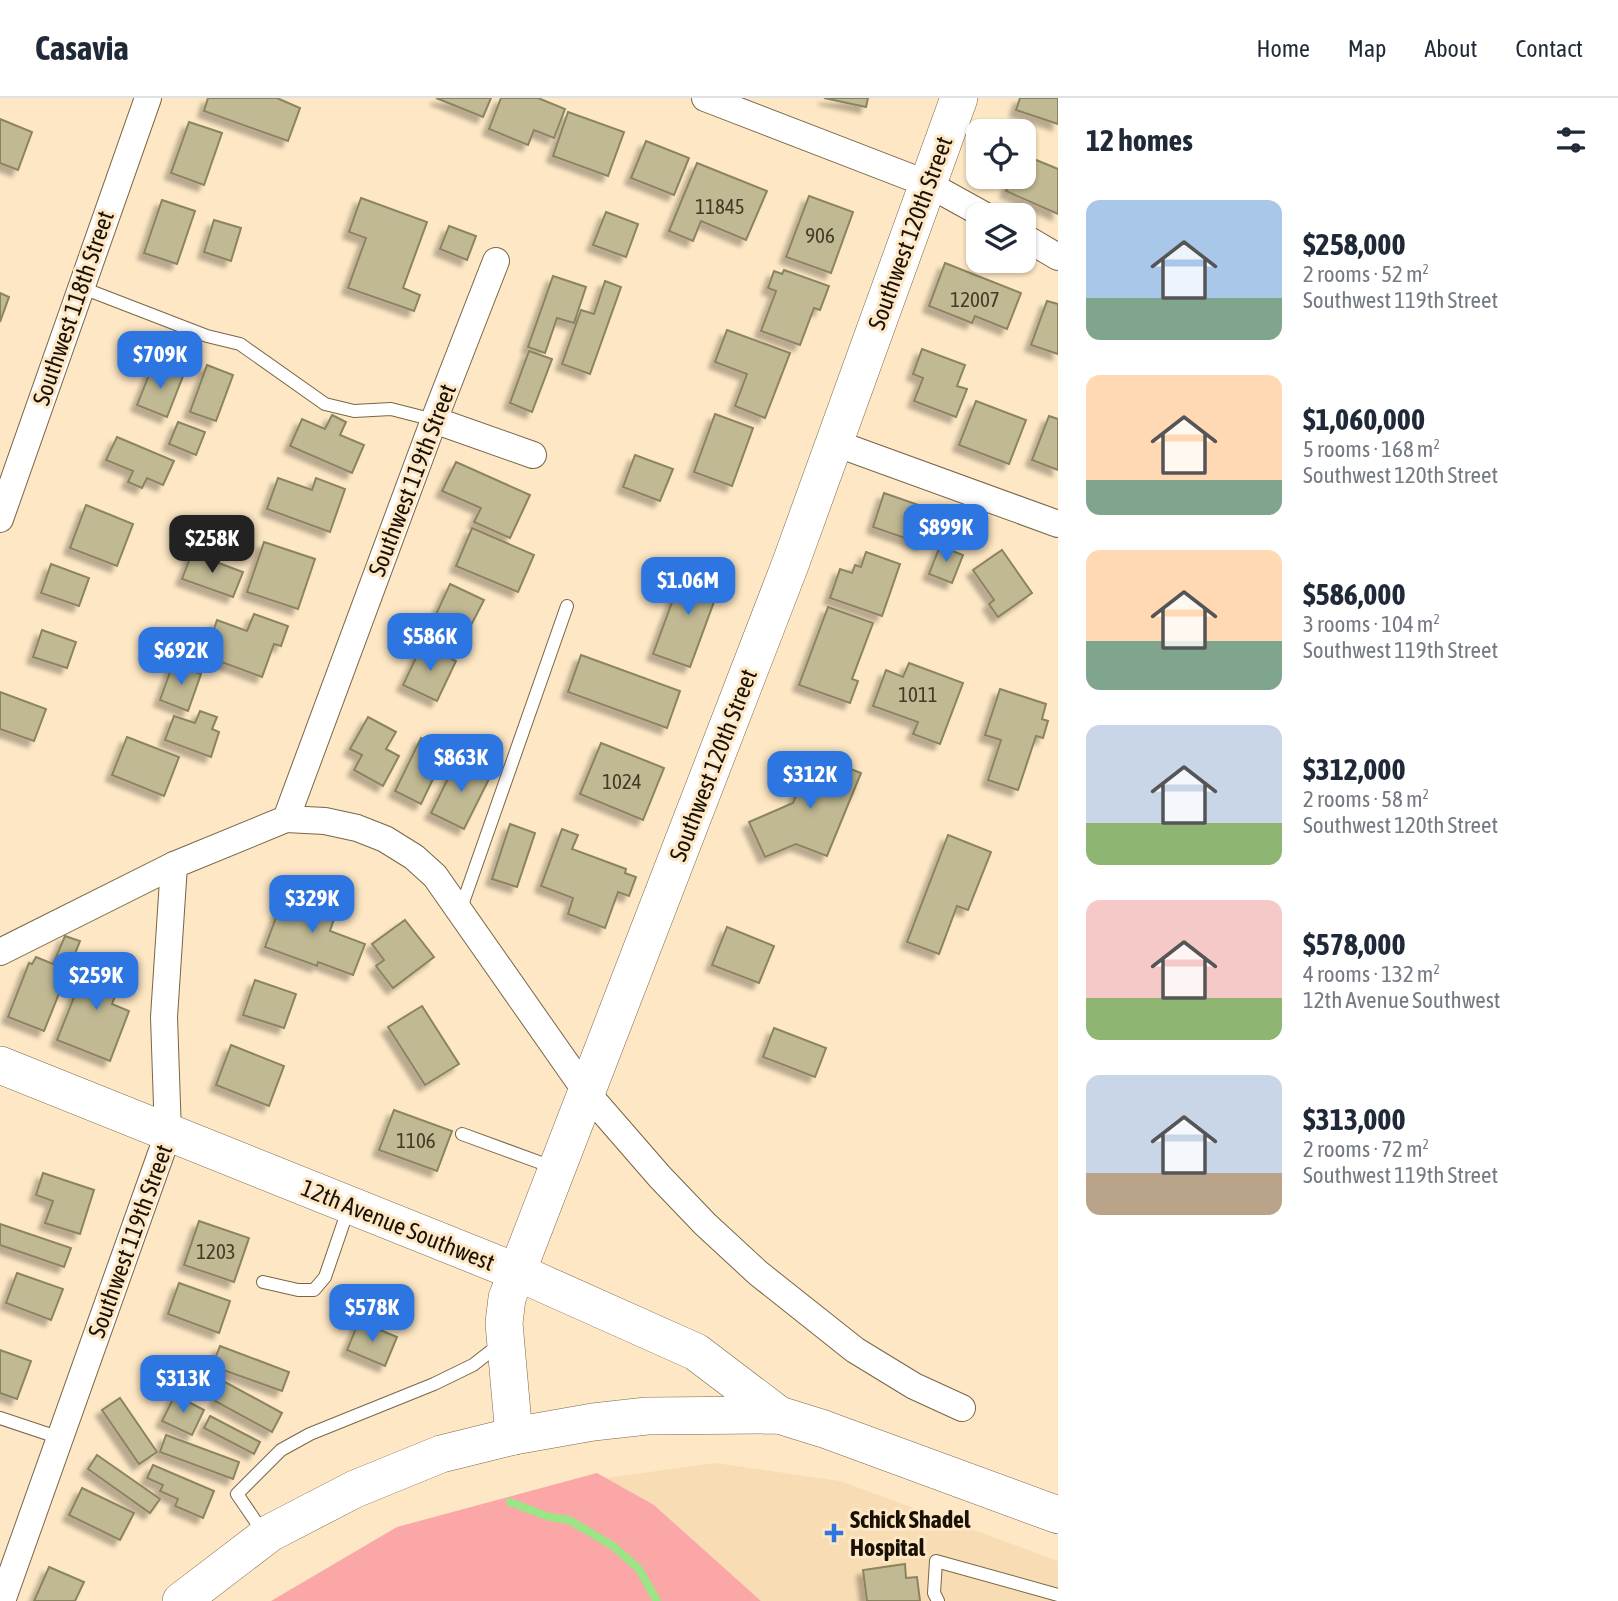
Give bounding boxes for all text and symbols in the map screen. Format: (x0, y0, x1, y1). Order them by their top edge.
text: Casavia (35, 29, 129, 67)
text: Home (1256, 35, 1310, 62)
text: Map (1348, 35, 1386, 62)
text: About (1424, 35, 1477, 62)
text: Contact (1515, 35, 1583, 62)
map controls (966, 119, 1036, 273)
button: locate (966, 119, 1036, 189)
icon: filters (1552, 121, 1590, 159)
text: 12 homes (1086, 123, 1193, 157)
street label: Southwest 120th Street (863, 133, 958, 333)
house number: 11845 (695, 194, 745, 218)
button: layers (966, 203, 1036, 273)
street label: Southwest 118th Street (27, 207, 119, 409)
house number: 906 (805, 223, 835, 247)
text: $258,000 (1303, 227, 1406, 261)
icon: home (1142, 228, 1226, 312)
text: 2 rooms · 52 m² (1303, 261, 1429, 287)
house number: 12007 (950, 287, 1000, 311)
text: Southwest 119th Street (1303, 287, 1498, 313)
pin: $709K (111, 331, 209, 391)
text: $709K (133, 341, 187, 367)
street label: Southwest 119th Street (363, 380, 461, 580)
text: $1,060,000 (1303, 402, 1425, 436)
icon: home (1142, 403, 1226, 487)
text: 5 rooms · 168 m² (1303, 436, 1440, 462)
text: Southwest 120th Street (1303, 462, 1498, 488)
pin: $899K (897, 504, 995, 564)
text: $899K (919, 514, 973, 540)
pin: $258K (163, 516, 261, 575)
text: $258K (185, 525, 239, 551)
pin: $1.06M (631, 558, 745, 617)
text: $1.06M (657, 567, 719, 593)
text: $586,000 (1303, 577, 1406, 611)
icon: home (1142, 578, 1226, 662)
text: 3 rooms · 104 m² (1303, 611, 1440, 637)
pin: $586K (381, 614, 479, 673)
text: $586K (403, 623, 457, 649)
pin: $692K (132, 628, 230, 687)
text: $692K (154, 637, 208, 663)
text: Southwest 119th Street (1303, 637, 1498, 663)
street label: Southwest 120th Street (664, 665, 762, 865)
house number: 1011 (898, 682, 938, 706)
pin: $863K (412, 734, 510, 794)
text: $863K (434, 744, 488, 770)
pin: $312K (761, 752, 859, 811)
text: $312,000 (1303, 752, 1406, 786)
icon: home (1142, 753, 1226, 837)
text: $312K (783, 761, 837, 787)
house number: 1024 (602, 769, 642, 793)
text: 2 rooms · 58 m² (1303, 786, 1429, 812)
text: Southwest 120th Street (1303, 812, 1498, 838)
pin: $329K (263, 876, 361, 935)
text: $329K (285, 885, 339, 911)
text: $578,000 (1303, 927, 1406, 961)
icon: home (1142, 928, 1226, 1012)
pin: $259K (47, 953, 145, 1012)
text: 4 rooms · 132 m² (1303, 961, 1440, 987)
text: $259K (69, 962, 123, 988)
text: 12th Avenue Southwest (1303, 987, 1500, 1013)
text: $313,000 (1303, 1102, 1406, 1136)
icon: home (1142, 1103, 1226, 1187)
house number: 1106 (396, 1128, 436, 1152)
text: 2 rooms · 72 m² (1303, 1136, 1429, 1162)
street label: Southwest 119th Street (83, 1141, 178, 1341)
text: Southwest 119th Street (1303, 1162, 1498, 1188)
street label: 12th Avenue Southwest (297, 1174, 499, 1276)
house number: 1203 (196, 1239, 236, 1263)
pin: $578K (323, 1284, 421, 1344)
text: $578K (345, 1294, 399, 1320)
pin: $313K (134, 1356, 232, 1415)
text: $313K (156, 1365, 210, 1391)
place label: Schick Shadel Hospital (850, 1506, 971, 1561)
marker: Schick Shadel Hospital (824, 1523, 844, 1543)

